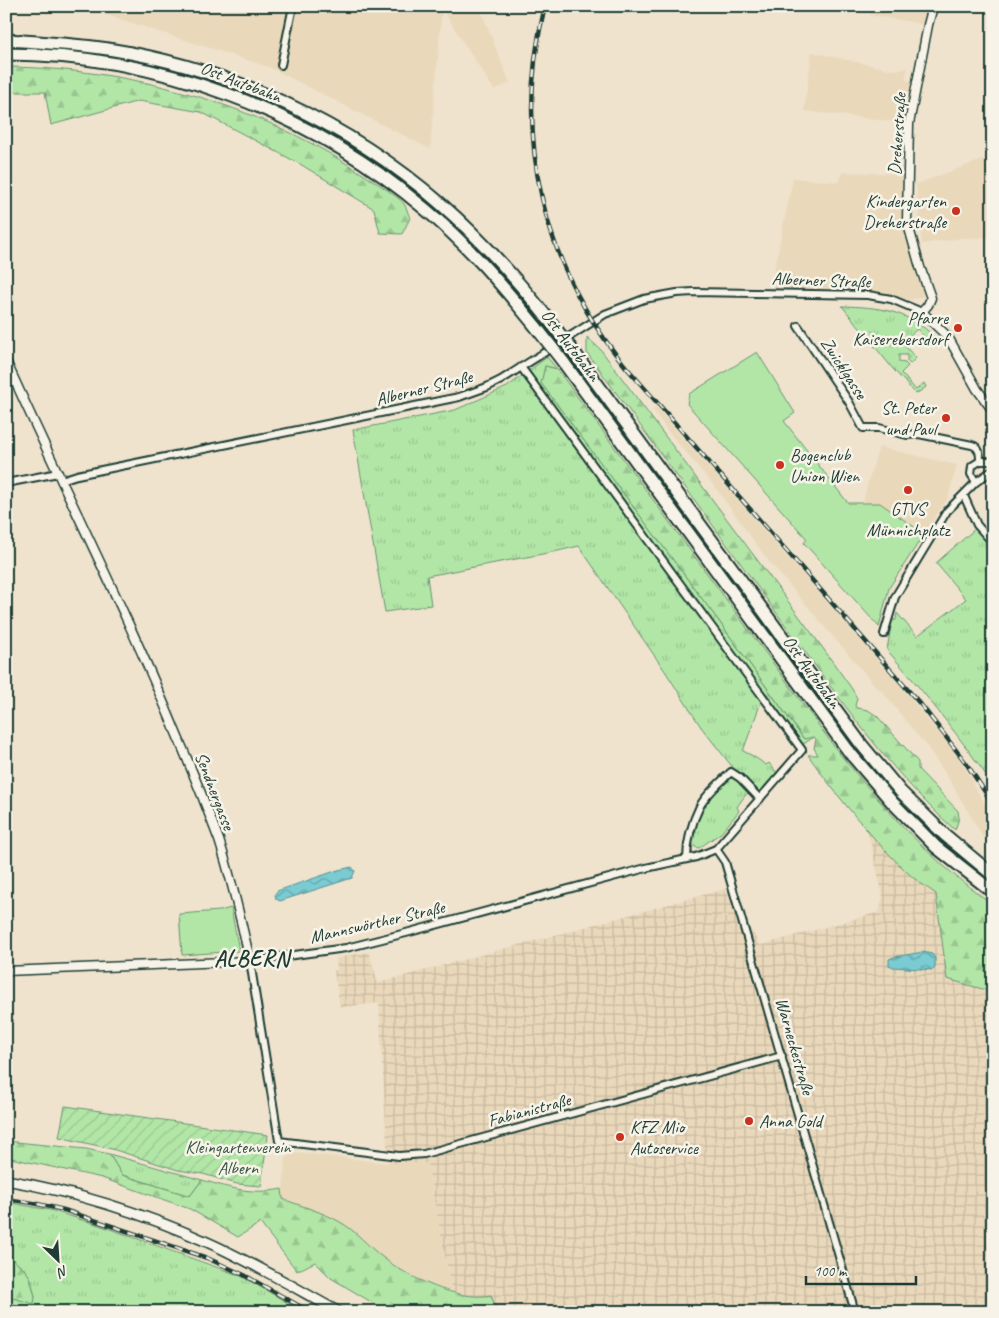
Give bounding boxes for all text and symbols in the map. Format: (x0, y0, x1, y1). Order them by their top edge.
street label: Ost Autobahn (197, 56, 285, 108)
street label: Dreherstraße (883, 91, 911, 176)
place label: Kindergarten Dreherstraße (864, 190, 947, 233)
marker: Kindergarten Dreherstraße (950, 205, 962, 217)
street label: Alberner Straße (771, 267, 872, 293)
street label: Ost Autobahn (537, 304, 606, 386)
place label: Pfarre Kaiserebersdorf (853, 307, 952, 350)
marker: Pfarre Kaiserebersdorf (952, 322, 964, 334)
street label: Zwicklgasse (816, 333, 873, 404)
street label: Alberner Straße (373, 365, 476, 411)
place label: St. Peter und Paul (881, 397, 939, 440)
marker: St. Peter und Paul (940, 412, 952, 424)
place label: Bogenclub Union Wien (790, 444, 860, 487)
marker: Bogenclub Union Wien (774, 459, 786, 471)
marker: GTVS Münnichplatz (902, 484, 914, 496)
place label: GTVS Münnichplatz (867, 498, 952, 541)
street label: Ost Autobahn (778, 631, 846, 714)
street label: Sendnergasse (190, 749, 240, 834)
street label: Mannswörther Straße (308, 896, 448, 948)
district label: ALBERN (214, 945, 292, 973)
street label: Warneckestraße (771, 995, 820, 1098)
street label: Fabianistraße (485, 1088, 574, 1132)
place label: Anna Gold (759, 1110, 824, 1132)
marker: Anna Gold (743, 1115, 755, 1127)
place label: KFZ Mio Autoservice (630, 1116, 699, 1159)
marker: KFZ Mio Autoservice (614, 1131, 626, 1143)
park label: Kleingartenverein Albern (185, 1136, 292, 1179)
north arrow (32, 1236, 82, 1286)
scale bar (806, 1253, 916, 1285)
text: N (54, 1262, 71, 1282)
text: 100 m (814, 1262, 848, 1281)

